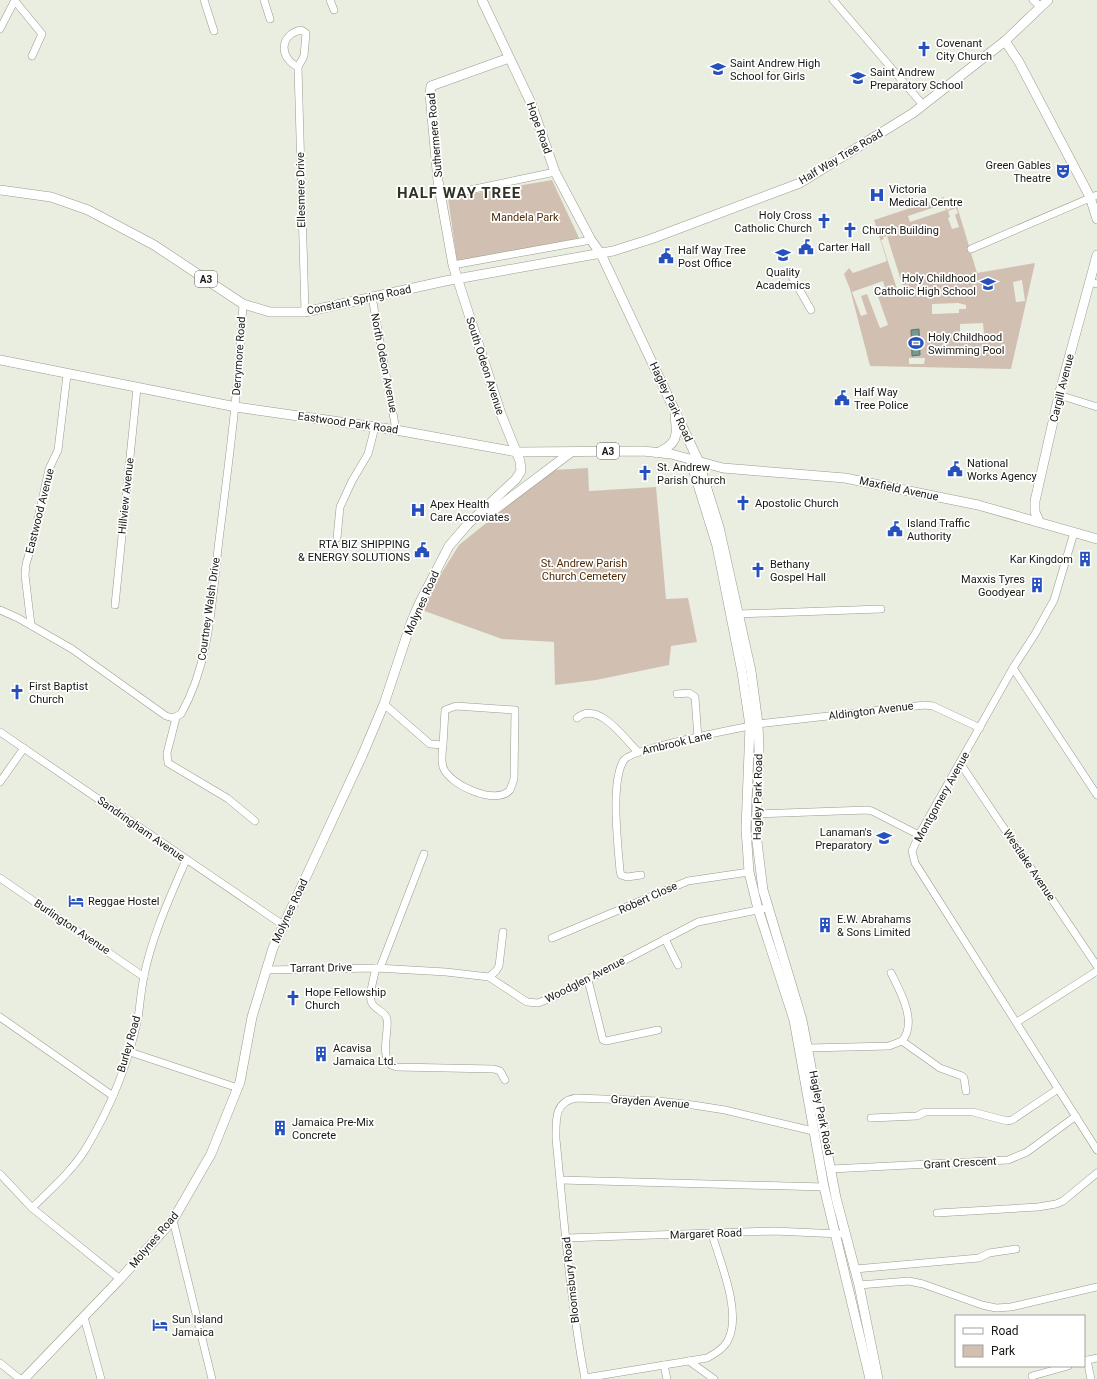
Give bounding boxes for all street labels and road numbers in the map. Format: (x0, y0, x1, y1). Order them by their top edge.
street label: Suthermere Road (425, 92, 445, 178)
street label: Hope Road (524, 100, 554, 156)
street label: Half Way Tree Road (797, 127, 885, 187)
street label: Ellesmere Drive (294, 152, 308, 228)
road number: A3 (195, 271, 217, 287)
street label: Constant Spring Road (306, 283, 412, 317)
street label: North Odeon Avenue (368, 312, 400, 414)
street label: Derrymore Road (230, 316, 248, 396)
street label: South Odeon Avenue (463, 316, 507, 417)
street label: Cargill Avenue (1047, 352, 1077, 423)
street label: Hagley Park Road (647, 360, 695, 444)
street label: Eastwood Park Road (297, 410, 399, 436)
road number: A3 (597, 443, 619, 459)
street label: Hillview Avenue (116, 457, 136, 535)
street label: Eastwood Avenue (23, 467, 57, 555)
street label: Maxfield Avenue (858, 474, 940, 504)
street label: Courtney Walsh Drive (195, 556, 223, 662)
street label: Molynes Road (402, 569, 442, 637)
street label: Aldington Avenue (828, 699, 914, 723)
street label: Ambrook Lane (641, 729, 713, 757)
street label: Montgomery Avenue (912, 749, 972, 844)
street label: Hagley Park Road (751, 754, 765, 840)
street label: Sandringham Avenue (95, 794, 187, 864)
street label: Westlake Avenue (1000, 827, 1058, 903)
street label: Molynes Road (269, 877, 311, 945)
street label: Robert Close (617, 879, 680, 917)
street label: Burlington Avenue (32, 897, 113, 957)
street label: Woodglen Avenue (543, 954, 627, 1006)
street label: Tarrant Drive (290, 961, 352, 975)
street label: Burley Road (115, 1014, 143, 1074)
street label: Hagley Park Road (806, 1069, 836, 1157)
street label: Grayden Avenue (610, 1093, 690, 1111)
street label: Grant Crescent (923, 1155, 997, 1171)
street label: Molynes Road (127, 1209, 181, 1271)
street label: Margaret Road (670, 1226, 742, 1242)
street label: Bloomsbury Road (560, 1236, 582, 1324)

